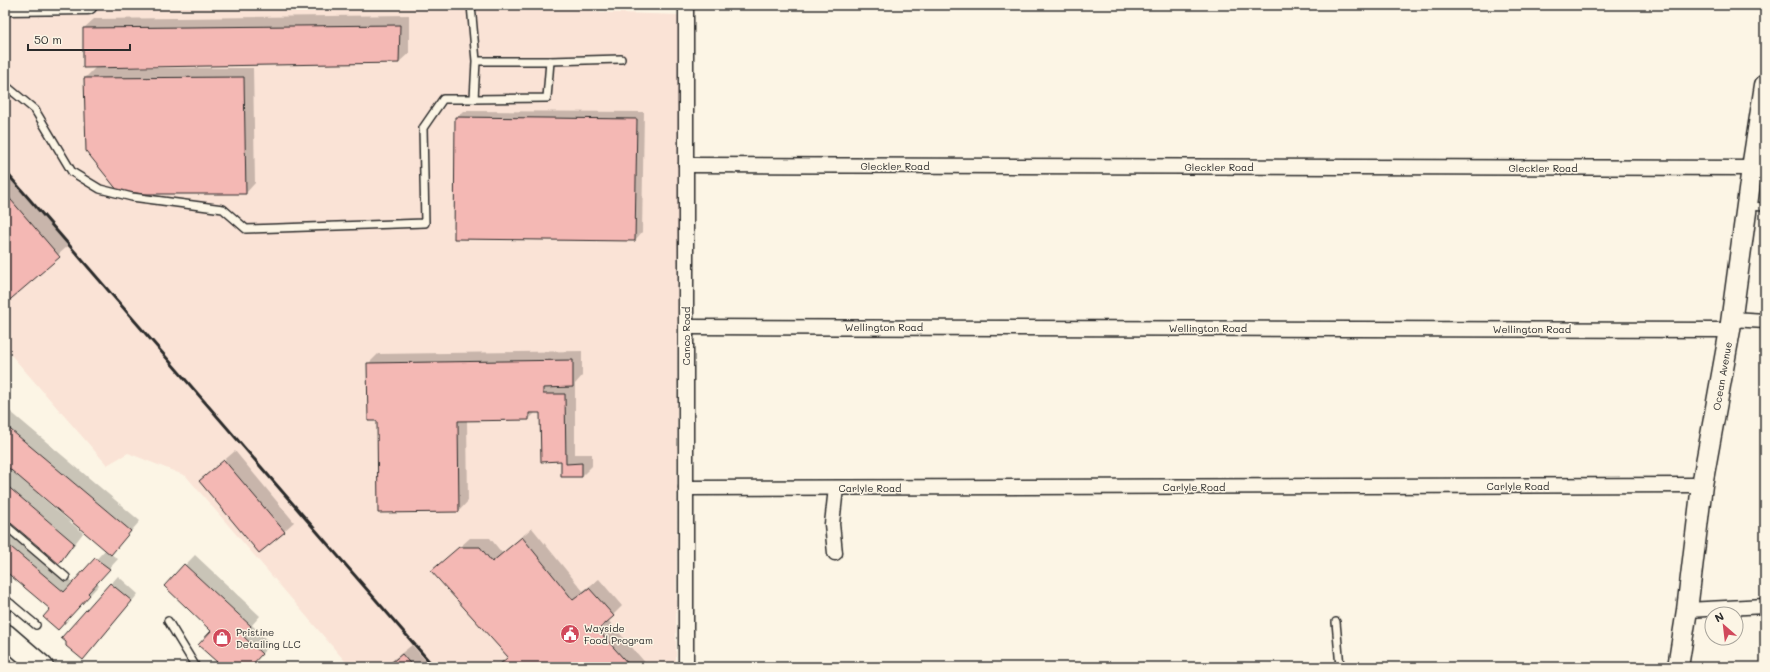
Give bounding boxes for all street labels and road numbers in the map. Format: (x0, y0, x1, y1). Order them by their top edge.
street label: Gleckler Road (860, 159, 930, 173)
street label: Gleckler Road (1184, 160, 1254, 174)
street label: Gleckler Road (1508, 161, 1578, 175)
street label: Canco Road (679, 307, 693, 365)
street label: Wellington Road (845, 320, 923, 334)
street label: Wellington Road (1169, 321, 1247, 335)
street label: Wellington Road (1493, 322, 1571, 336)
street label: Ocean Avenue (1709, 341, 1735, 411)
street label: Carlyle Road (1487, 479, 1549, 493)
street label: Carlyle Road (1163, 480, 1225, 494)
street label: Carlyle Road (839, 481, 901, 495)

